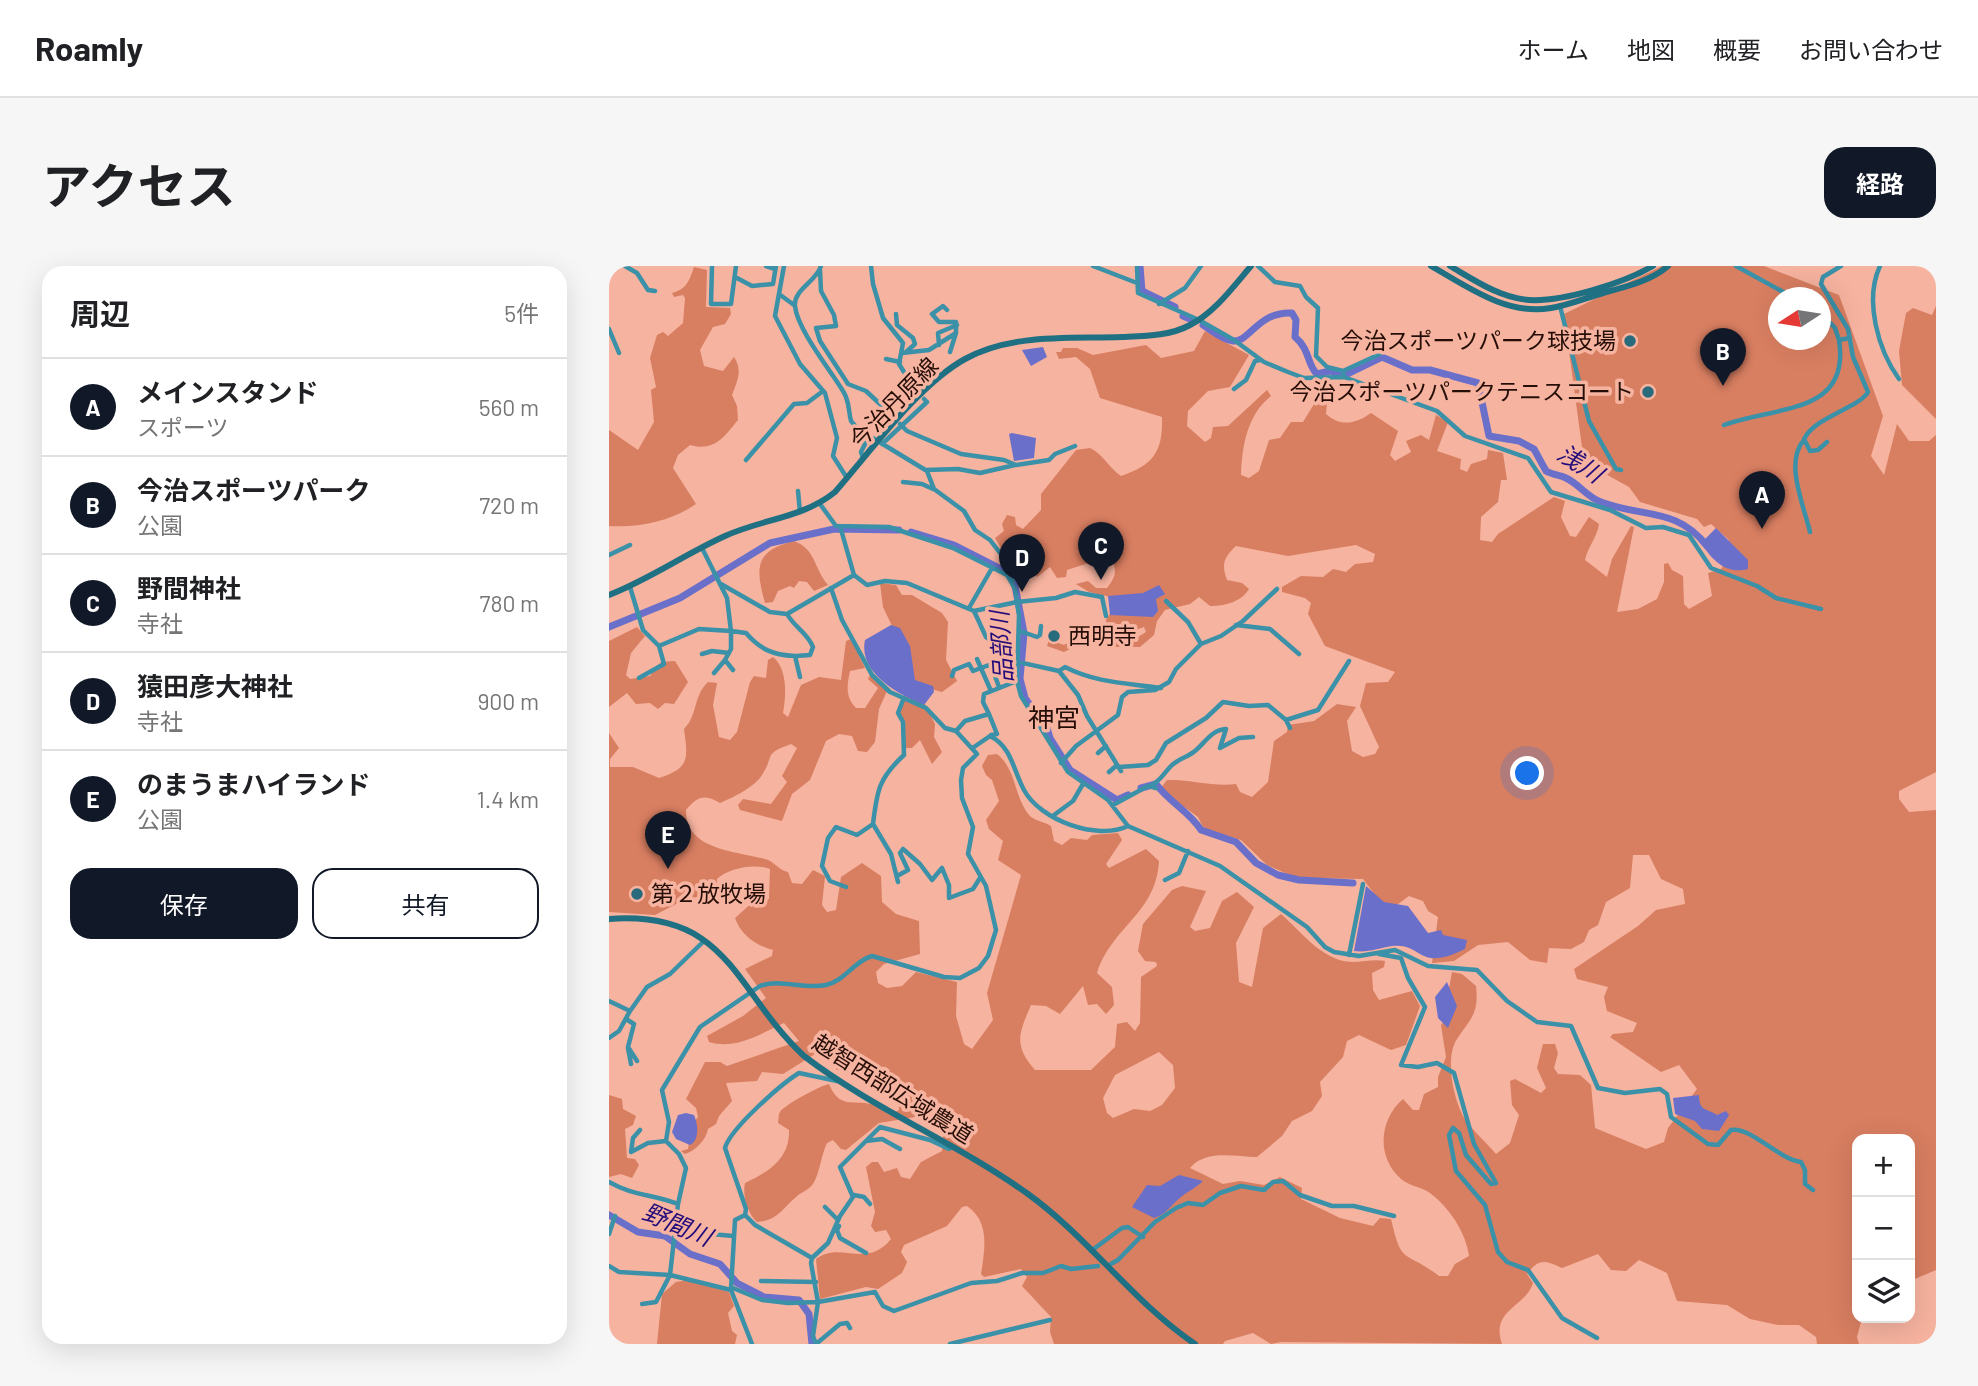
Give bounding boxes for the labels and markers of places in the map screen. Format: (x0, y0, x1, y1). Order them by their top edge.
place label: 今治スポーツパーク球技場 (1340, 326, 1616, 354)
pin: B (1700, 328, 1746, 386)
marker: 今治スポーツパーク球技場 (1622, 333, 1638, 349)
place label: 今治スポーツパークテニスコート (1289, 377, 1634, 405)
marker: 今治スポーツパークテニスコート (1640, 384, 1656, 400)
pin: A (1739, 471, 1785, 529)
pin: C (1078, 522, 1124, 580)
pin: D (999, 534, 1045, 592)
place label: 西明寺 (1068, 621, 1137, 649)
marker: 西明寺 (1046, 628, 1062, 644)
pin: E (645, 811, 691, 869)
place label: 第２放牧場 (651, 879, 766, 907)
marker: 第２放牧場 (629, 886, 645, 902)

